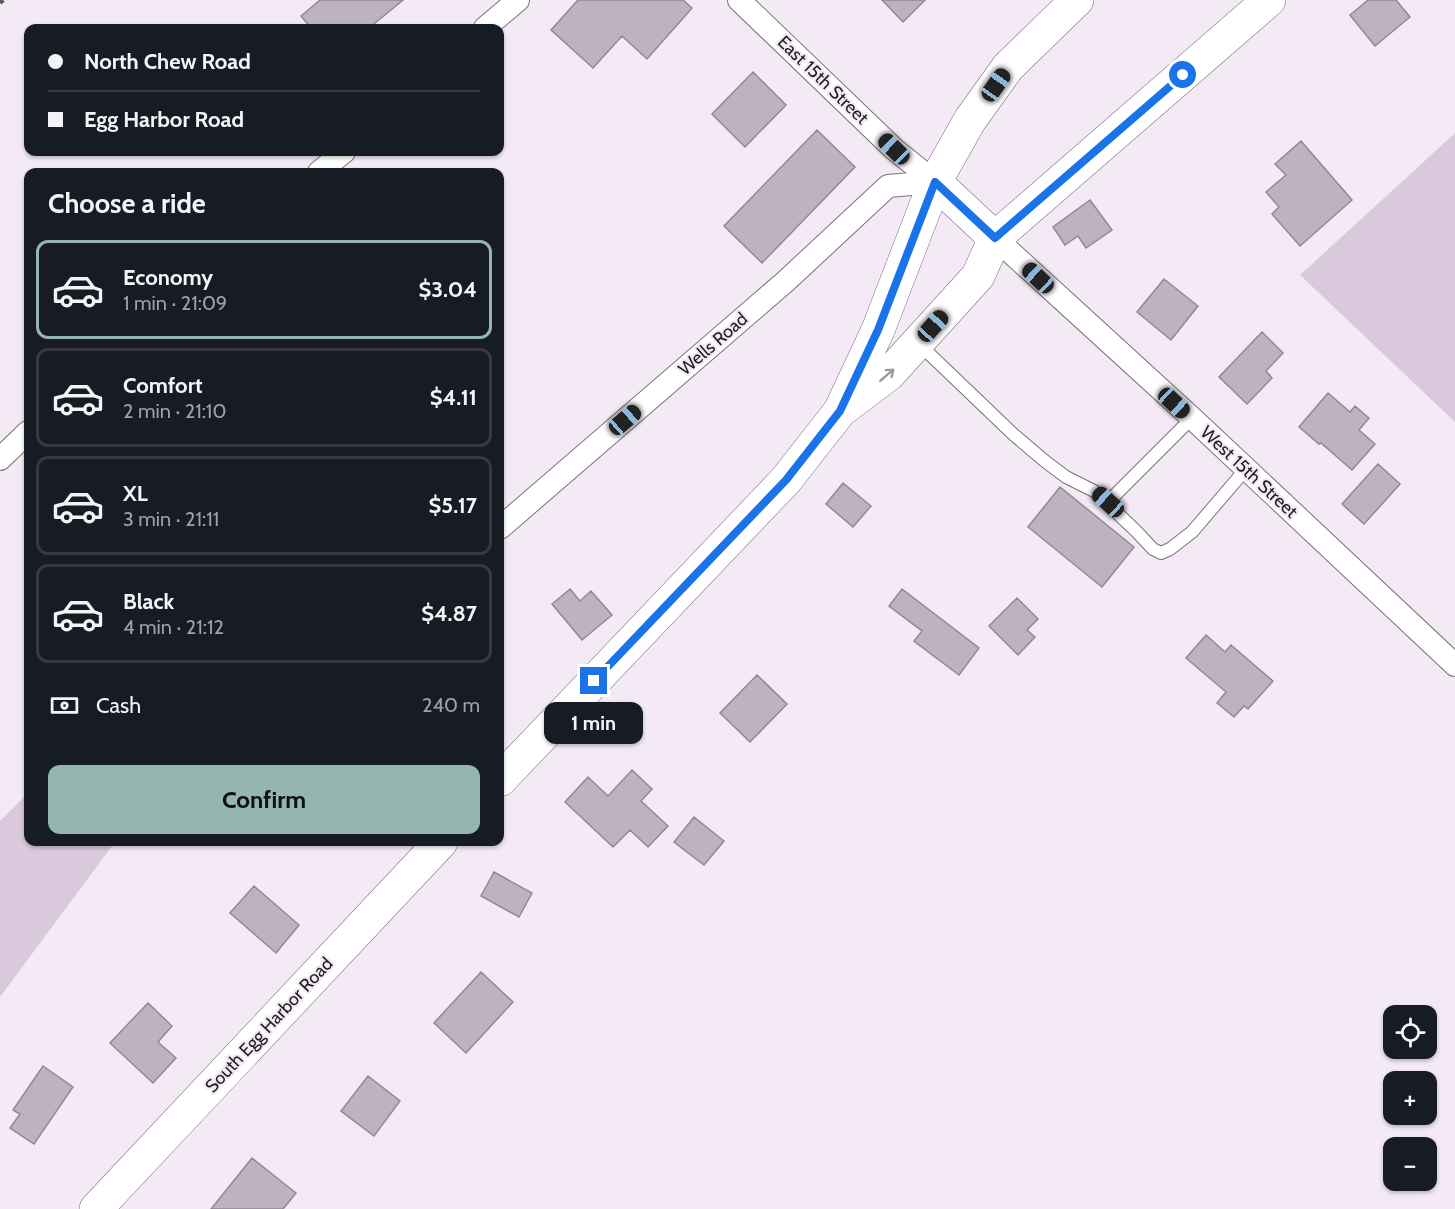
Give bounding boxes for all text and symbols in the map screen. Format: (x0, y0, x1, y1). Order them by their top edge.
street label: East 15th Street (773, 31, 873, 129)
text: North Chew Road (84, 48, 251, 75)
route start (1169, 61, 1196, 88)
car (978, 65, 1014, 105)
text: Egg Harbor Road (84, 106, 244, 133)
car (875, 130, 913, 168)
text: Choose a ride (48, 187, 206, 220)
car (1019, 259, 1057, 297)
icon: car (51, 263, 105, 317)
text: Economy (123, 264, 213, 291)
text: $3.04 (419, 276, 477, 303)
text: 1 min · 21:09 (123, 291, 227, 315)
car (914, 307, 952, 345)
street label: Wells Road (674, 308, 752, 380)
one-way arrow (879, 368, 894, 382)
icon: car (51, 371, 105, 425)
text: Comfort (123, 372, 202, 399)
text: $4.11 (430, 384, 477, 411)
car (1155, 384, 1193, 422)
text: 2 min · 21:10 (123, 399, 226, 423)
car (606, 401, 644, 439)
street label: West 15th Street (1196, 421, 1302, 523)
icon: car (51, 479, 105, 533)
text: XL (123, 480, 148, 507)
car (1089, 483, 1127, 521)
text: $5.17 (429, 492, 477, 519)
text: 3 min · 21:11 (123, 507, 219, 531)
icon: car (51, 587, 105, 641)
text: Black (123, 588, 174, 615)
text: $4.87 (421, 600, 477, 627)
text: 4 min · 21:12 (123, 615, 224, 639)
route end (580, 667, 607, 694)
icon: cash (48, 689, 81, 722)
text: Cash (96, 692, 141, 719)
text: 240 m (422, 693, 480, 717)
callout: 1 min (544, 702, 644, 744)
text: 1 min (571, 711, 616, 735)
button: Confirm (48, 765, 480, 834)
street label: South Egg Harbor Road (201, 953, 337, 1097)
map controls (1383, 1005, 1437, 1191)
button: locate (1383, 1005, 1437, 1059)
button: + (1383, 1071, 1437, 1125)
button: − (1383, 1137, 1437, 1191)

